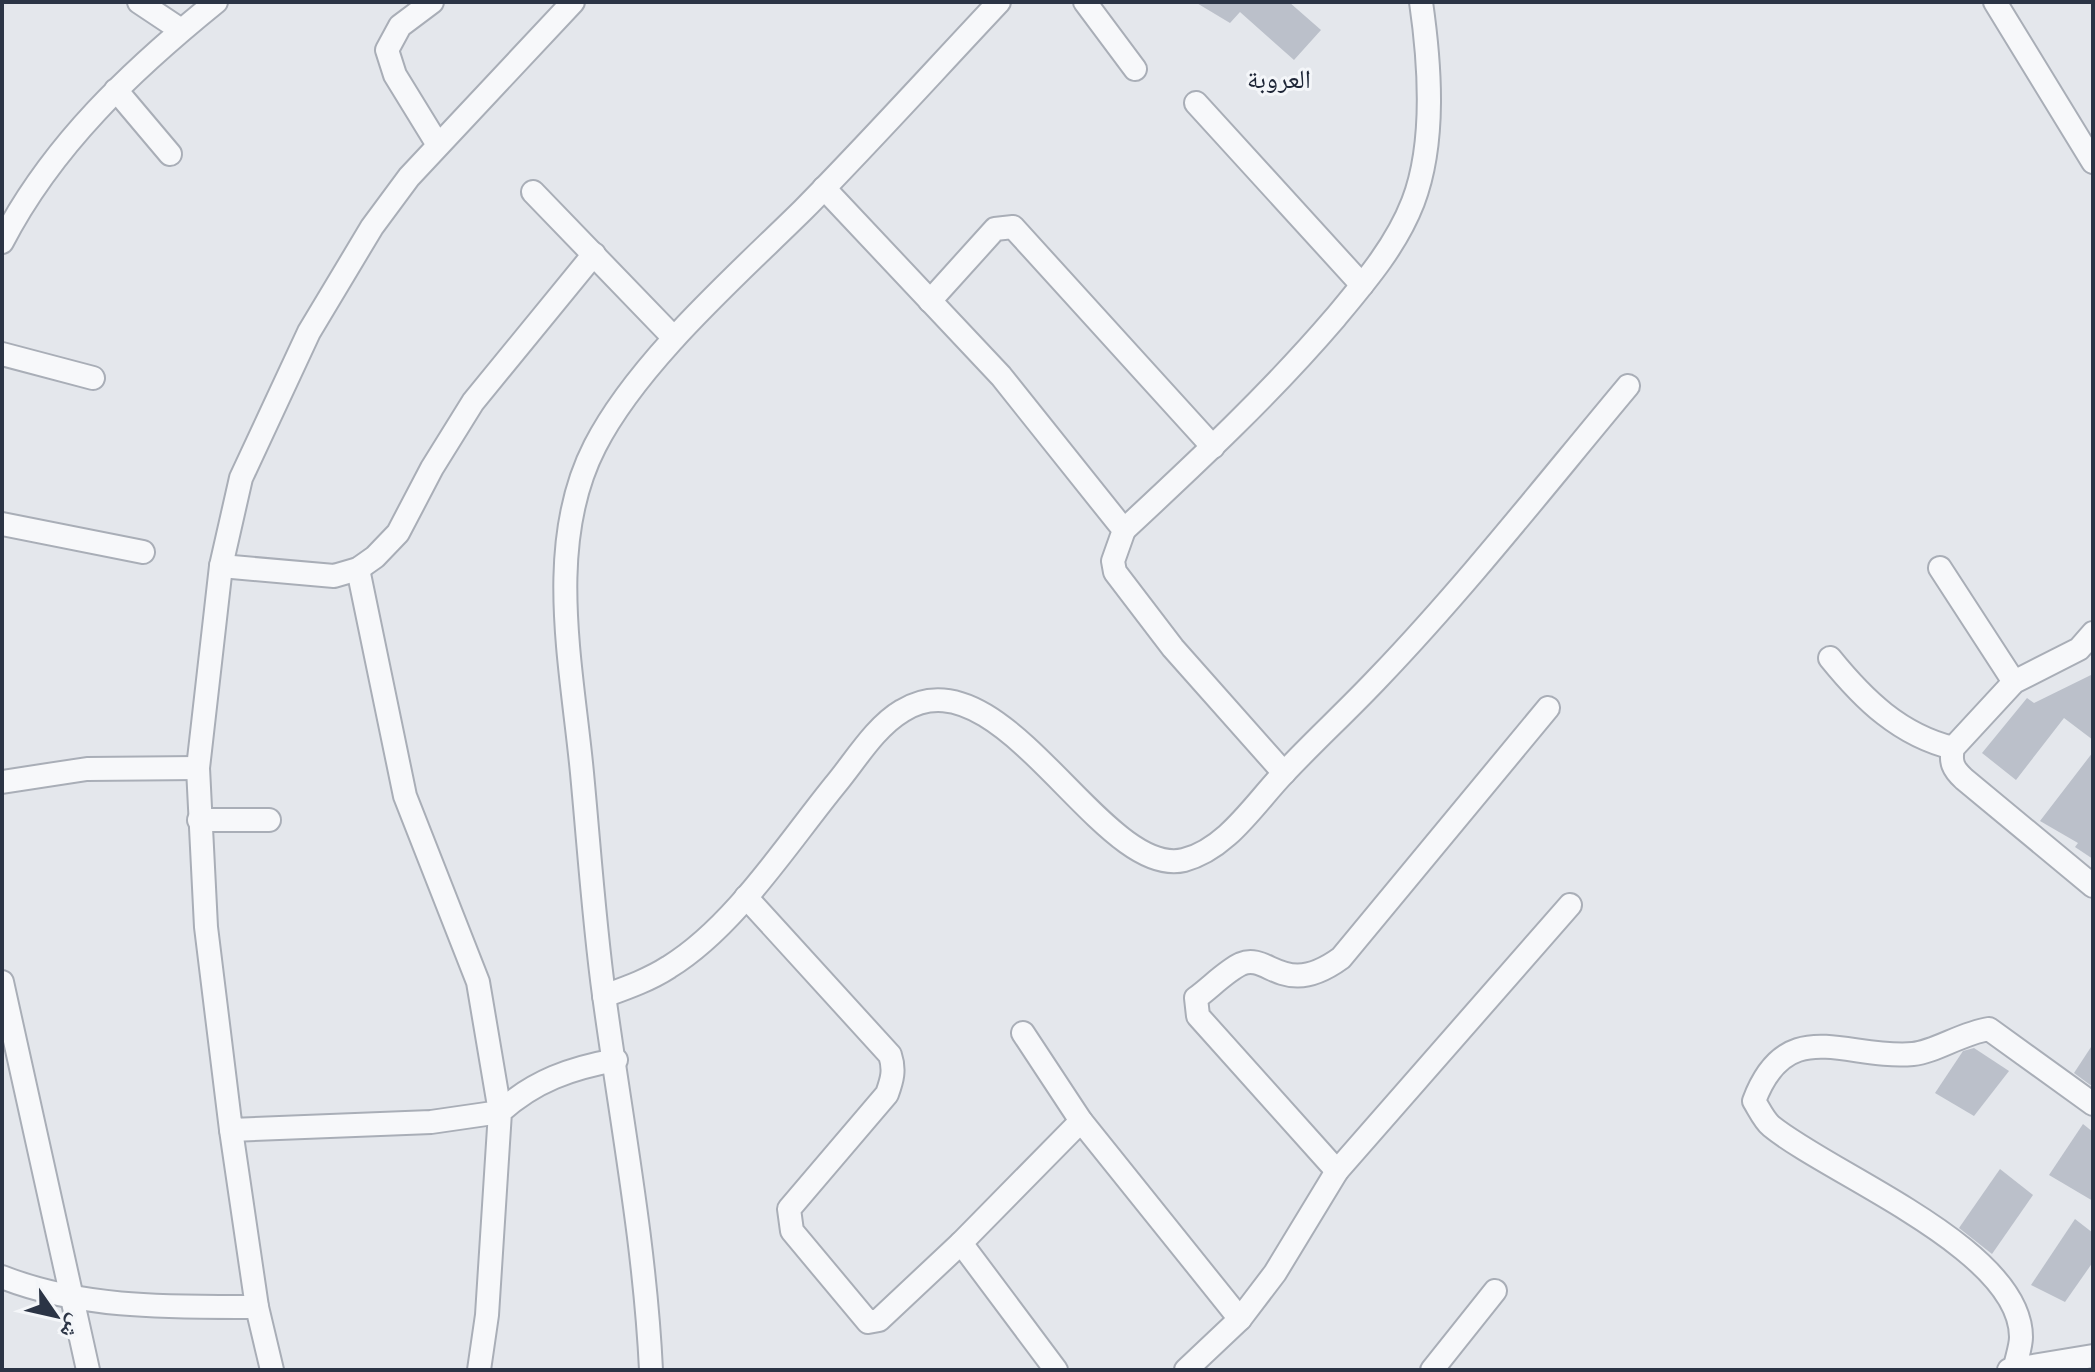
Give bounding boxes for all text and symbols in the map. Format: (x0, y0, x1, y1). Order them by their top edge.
district label: العروبة (1247, 61, 1311, 95)
north arrow (16, 1276, 96, 1356)
text: ش (54, 1310, 92, 1345)

